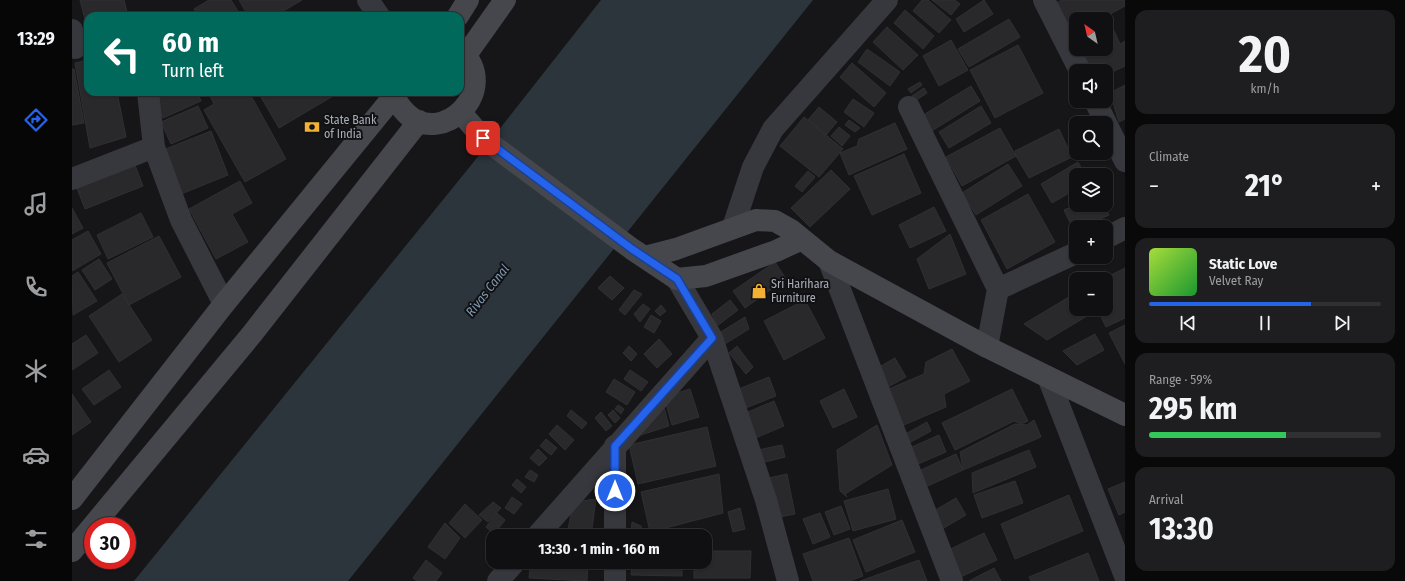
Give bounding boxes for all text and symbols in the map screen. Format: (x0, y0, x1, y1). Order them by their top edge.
north arrow (1069, 12, 1113, 56)
map controls (1069, 12, 1113, 316)
text: 20 (1239, 23, 1291, 86)
text: 60 m (162, 26, 219, 59)
text: 13:29 (17, 28, 55, 50)
icon: left (96, 28, 148, 80)
text: Turn left (162, 60, 224, 82)
button: sound (1069, 64, 1113, 108)
text: km/h (1251, 81, 1280, 96)
icon: directions (22, 106, 50, 134)
place label: State Bank of India (324, 113, 377, 141)
button: search (1069, 116, 1113, 160)
bank icon: State Bank of India (303, 118, 321, 136)
pin (466, 121, 500, 155)
icon: arrive (472, 127, 494, 149)
text: Climate (1149, 149, 1189, 164)
button: layers (1069, 168, 1113, 212)
text: 21° (1245, 168, 1285, 204)
text: − (1149, 173, 1159, 200)
text: + (1371, 173, 1381, 200)
icon: music (22, 190, 50, 218)
button: + (1069, 220, 1113, 264)
text: Static Love (1209, 255, 1277, 273)
water label: Rivas Canal (463, 261, 513, 319)
button: − (1069, 272, 1113, 316)
icon: phone (22, 273, 50, 301)
text: Velvet Ray (1209, 273, 1263, 288)
place label: Sri Harihara Furniture (771, 277, 829, 305)
shop icon: Sri Harihara Furniture (750, 282, 768, 300)
icon: previous (1177, 312, 1199, 334)
icon: pause (1254, 312, 1276, 334)
icon: next (1331, 312, 1353, 334)
icon: climate (22, 357, 50, 385)
text: Range · 59% (1149, 372, 1212, 387)
text: 295 km (1149, 391, 1237, 427)
icon: car (22, 441, 50, 469)
position arrow (594, 470, 636, 512)
text: Arrival (1149, 492, 1183, 507)
text: 13:30 (1149, 511, 1214, 547)
speed limit sign: 30 (84, 517, 136, 569)
icon: filters (22, 525, 50, 553)
text: 13:30 · 1 min · 160 m (538, 540, 660, 558)

